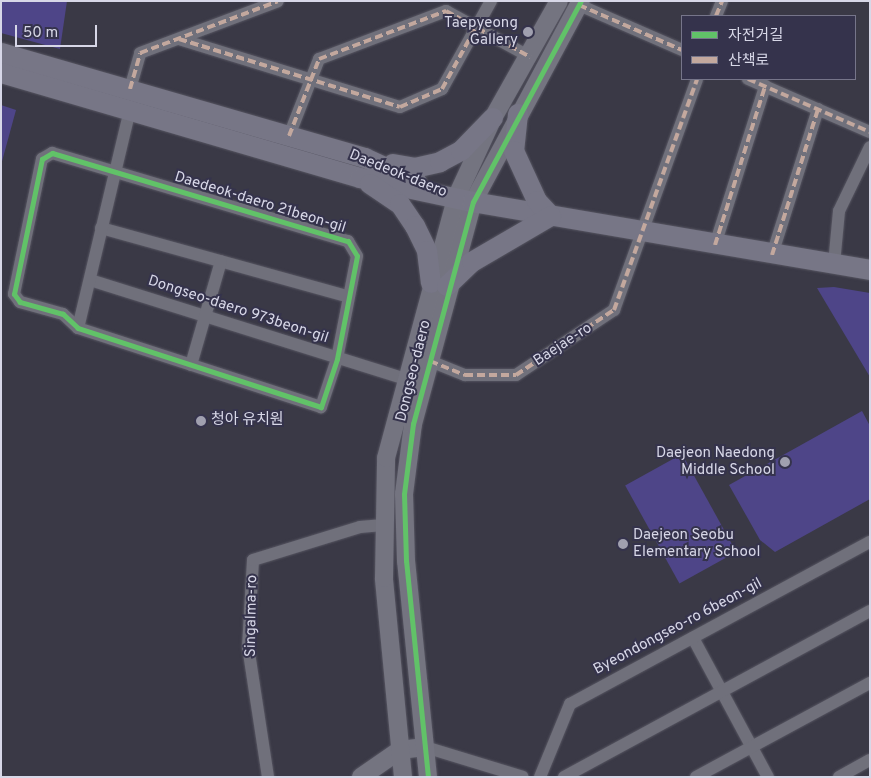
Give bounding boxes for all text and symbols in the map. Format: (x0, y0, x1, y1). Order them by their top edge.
place label: Taepyeong Gallery (444, 14, 518, 49)
scale bar (18, 15, 100, 47)
legend (681, 15, 856, 80)
text: 50 m (23, 24, 58, 43)
marker: Taepyeong Gallery (522, 26, 534, 38)
text: 자전거길 (728, 27, 783, 46)
text: 산책로 (728, 52, 769, 71)
street label: Daedeok-daero (346, 146, 450, 202)
street label: Daedeok-daero 21beon-gil (172, 168, 348, 238)
street label: Dongseo-daero 973beon-gil (146, 272, 330, 348)
street label: Dongseo-daero (393, 318, 435, 424)
street label: Baejae-ro (530, 319, 596, 371)
place label: 청아 유치원 (211, 412, 284, 430)
marker: 청아 유치원 (195, 415, 207, 427)
place label: Daejeon Naedong Middle School (656, 444, 775, 479)
marker: Daejeon Naedong Middle School (779, 456, 791, 468)
place label: Daejeon Seobu Elementary School (633, 526, 760, 561)
marker: Daejeon Seobu Elementary School (617, 538, 629, 550)
street label: Singalma-ro (242, 575, 262, 657)
street label: Byeondongseo-ro 6beon-gil (591, 575, 765, 679)

